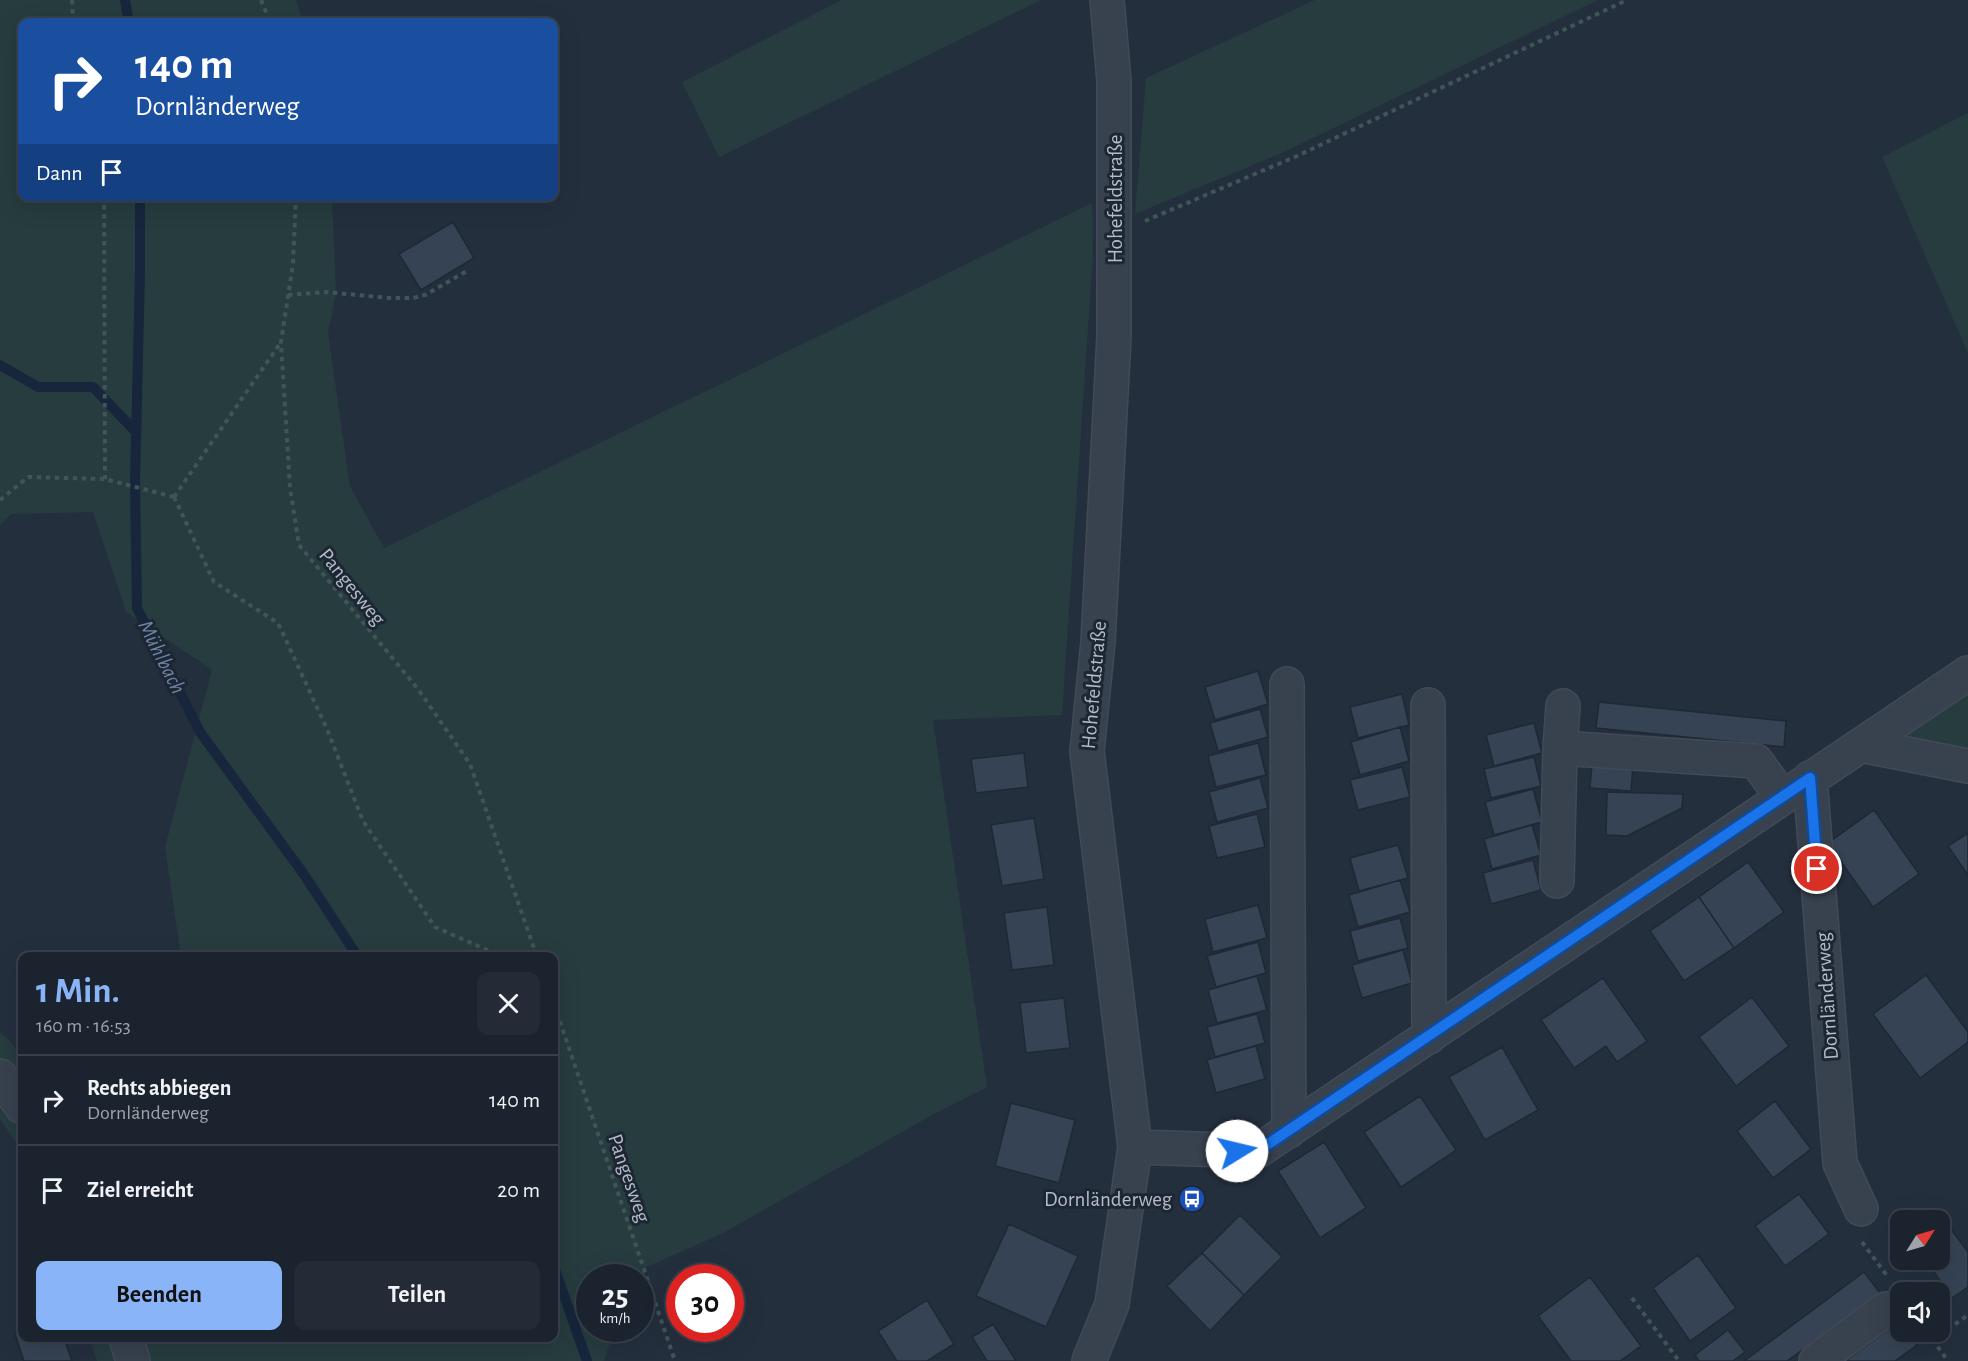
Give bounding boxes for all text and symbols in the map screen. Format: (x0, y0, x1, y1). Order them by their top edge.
icon: right (36, 42, 114, 120)
text: 140 m (135, 44, 233, 86)
text: Dornländerweg (135, 93, 300, 120)
street label: Hohefeldstraße (1105, 135, 1126, 263)
icon: arrive (95, 156, 128, 189)
text: Dann (36, 162, 83, 184)
street label: Pangesweg (315, 545, 390, 630)
water label: Mühlbach (134, 617, 190, 697)
street label: Hohefeldstraße (1078, 620, 1110, 750)
pin (1791, 843, 1842, 894)
icon: arrive (1800, 852, 1833, 885)
street label: Dornländerweg (1812, 931, 1842, 1061)
button: close (477, 972, 540, 1035)
text: 1 Min. (36, 973, 120, 1009)
text: 160 m · 16:53 (36, 1016, 131, 1036)
text: Rechts abbiegen (87, 1077, 231, 1099)
icon: right (36, 1084, 69, 1117)
text: 140 m (489, 1089, 540, 1111)
text: Dornländerweg (87, 1103, 209, 1123)
position arrow (1205, 1119, 1269, 1183)
street label: Pangesweg (604, 1131, 654, 1226)
icon: arrive (36, 1174, 69, 1207)
text: Ziel erreicht (87, 1179, 194, 1201)
text: 20 m (497, 1179, 540, 1201)
bus stop icon: Dornländerweg (1177, 1184, 1207, 1214)
place label: Dornländerweg (1044, 1189, 1173, 1210)
north arrow (1890, 1210, 1950, 1270)
map controls (1890, 1210, 1950, 1342)
button: Beenden (36, 1261, 282, 1330)
button: Teilen (294, 1261, 540, 1330)
speed limit sign: 30 (666, 1264, 744, 1342)
text: 25 (601, 1281, 629, 1311)
button: sound (1890, 1282, 1950, 1342)
text: km/h (600, 1311, 630, 1326)

